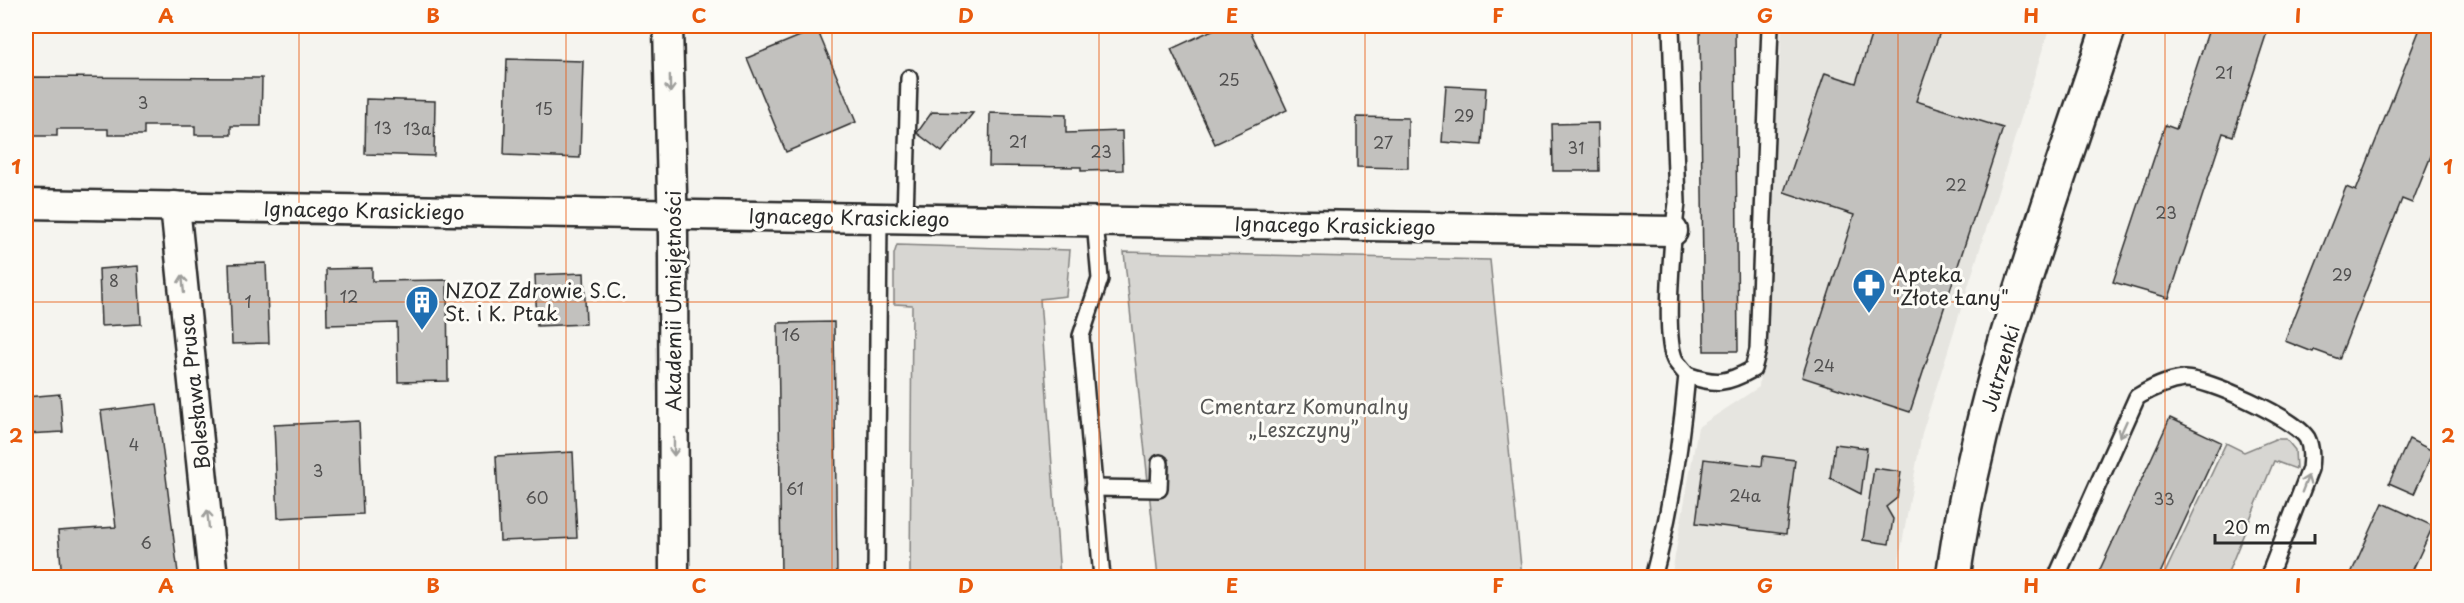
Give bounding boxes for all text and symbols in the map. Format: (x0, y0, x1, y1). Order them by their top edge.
text: A (158, 0, 174, 30)
text: B (426, 0, 440, 30)
text: C (691, 0, 707, 30)
text: D (958, 0, 974, 30)
text: E (1226, 0, 1238, 30)
text: F (1492, 0, 1504, 30)
text: G (1757, 0, 1773, 30)
text: H (2023, 0, 2039, 30)
text: I (2295, 0, 2301, 30)
house number: 21 (2215, 60, 2233, 84)
house number: 25 (1218, 67, 1240, 91)
one-way arrow (664, 73, 676, 93)
house number: 3 (138, 90, 148, 114)
house number: 15 (535, 96, 553, 120)
house number: 29 (1454, 103, 1474, 127)
house number: 13 (374, 115, 392, 139)
house number: 13a (403, 116, 431, 140)
house number: 21 (1009, 129, 1027, 153)
house number: 27 (1373, 130, 1393, 154)
house number: 31 (1568, 135, 1584, 159)
house number: 23 (1090, 139, 1112, 163)
text: 1 (11, 151, 21, 181)
text: 1 (2443, 151, 2453, 181)
house number: 22 (1945, 172, 1967, 196)
street label: Akademii Umiejętności (658, 191, 688, 411)
street label: Ignacego Krasickiego (263, 193, 465, 227)
street label: Ignacego Krasickiego (748, 200, 950, 234)
house number: 23 (2155, 200, 2177, 224)
street label: Ignacego Krasickiego (1234, 208, 1436, 242)
place label: Apteka "Złote Łany" (1892, 259, 2009, 312)
house number: 29 (2332, 262, 2352, 286)
pharmacy icon: Apteka "Złote Łany" (1851, 267, 1887, 314)
house number: 8 (109, 268, 119, 292)
one-way arrow (177, 274, 188, 294)
place label: NZOZ Zdrowie S.C. St. i K. Ptak (445, 275, 627, 328)
house number: 12 (340, 284, 358, 308)
building icon: NZOZ Zdrowie S.C. St. i K. Ptak (404, 284, 440, 331)
house number: 1 (244, 289, 252, 313)
street label: Bolesława Prusa (171, 312, 217, 471)
street label: Jutrzenki (1973, 321, 2027, 415)
house number: 16 (782, 322, 800, 346)
house number: 24 (1813, 353, 1835, 377)
park label: Cmentarz Komunalny „Leszczyny” (1199, 391, 1409, 444)
one-way arrow (2116, 419, 2128, 437)
text: 2 (9, 420, 23, 450)
text: 2 (2441, 420, 2455, 450)
house number: 4 (129, 432, 139, 456)
one-way arrow (668, 436, 680, 456)
house number: 3 (313, 458, 323, 482)
one-way arrow (2300, 475, 2311, 494)
house number: 61 (786, 476, 804, 500)
house number: 24a (1729, 483, 1761, 507)
house number: 60 (526, 485, 548, 509)
house number: 33 (2153, 486, 2175, 510)
scale bar (2215, 507, 2316, 545)
one-way arrow (202, 510, 213, 530)
text: 20 m (2224, 513, 2270, 540)
house number: 6 (140, 530, 152, 554)
text: A (158, 570, 174, 600)
text: B (426, 570, 440, 600)
text: C (691, 570, 707, 600)
text: D (958, 570, 974, 600)
text: E (1226, 570, 1238, 600)
text: F (1492, 570, 1504, 600)
text: G (1757, 570, 1773, 600)
text: H (2023, 570, 2039, 600)
text: I (2295, 570, 2301, 600)

